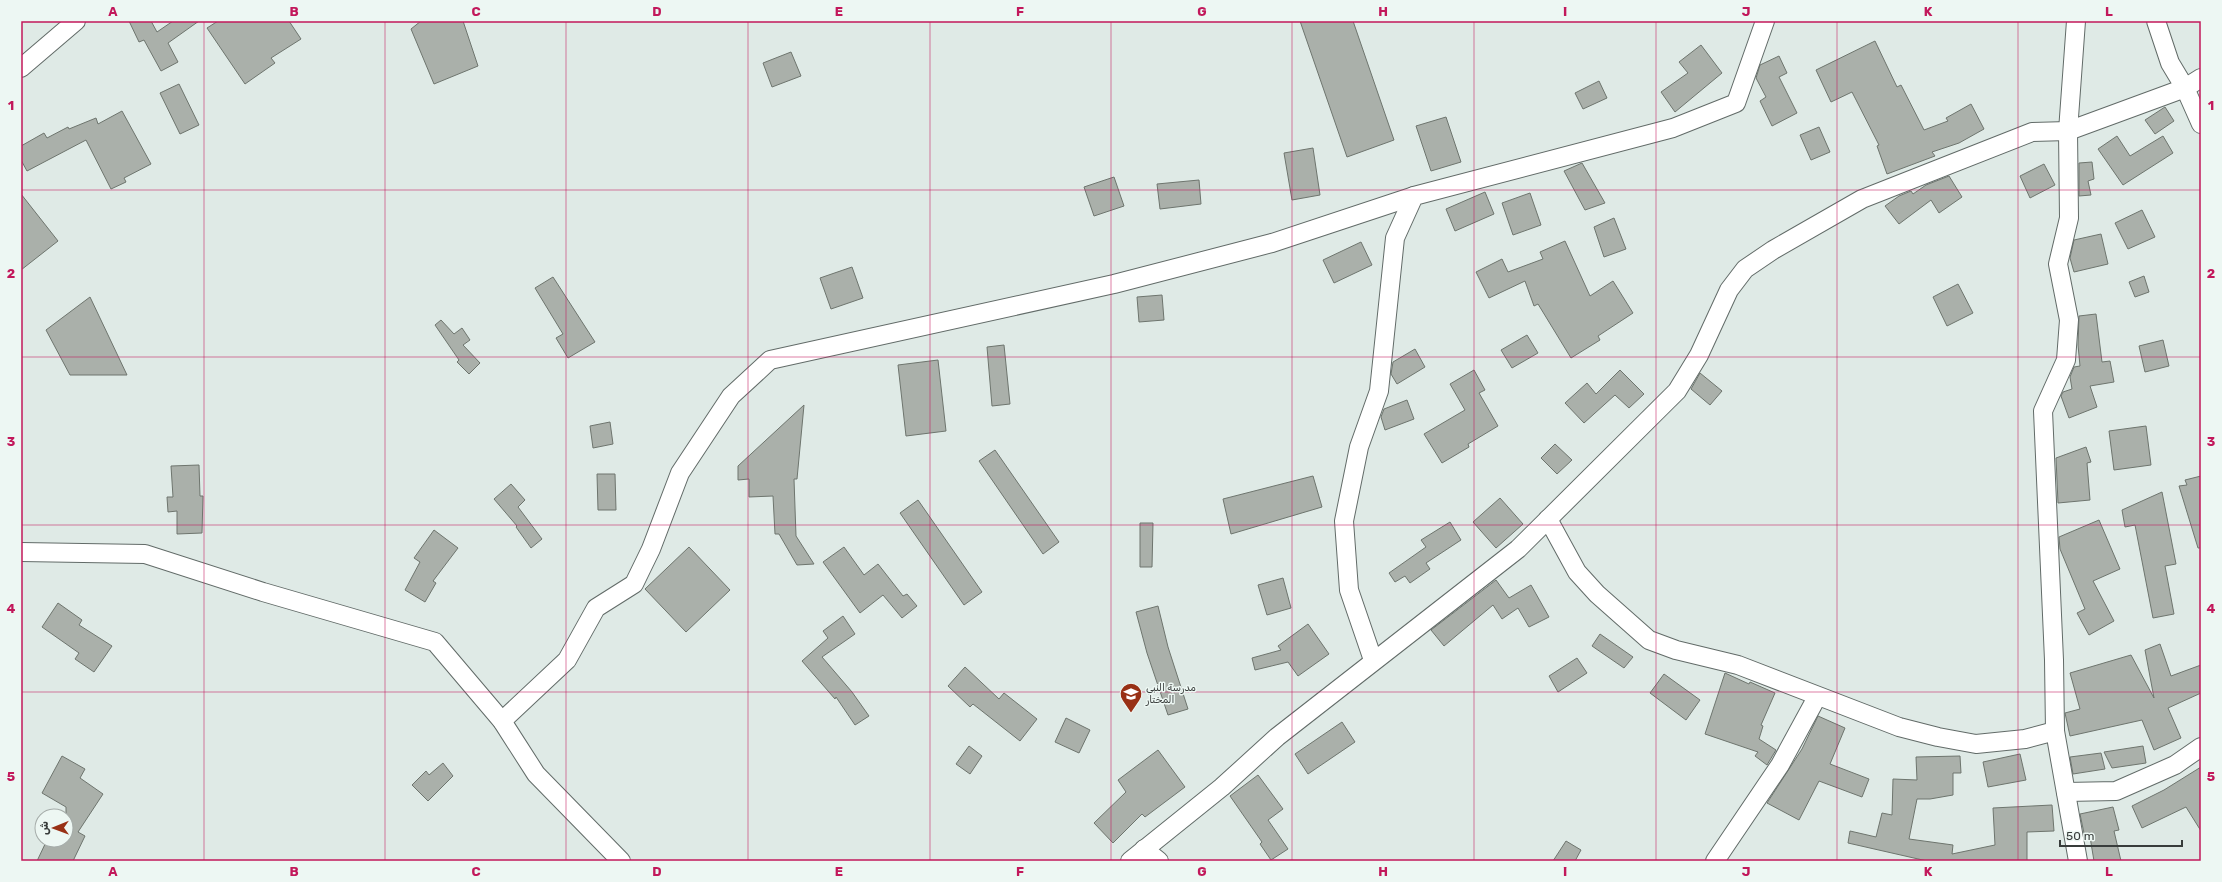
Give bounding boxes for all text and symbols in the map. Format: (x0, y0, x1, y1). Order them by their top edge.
text: A (108, 4, 118, 19)
text: B (289, 4, 299, 19)
text: C (471, 4, 481, 19)
text: D (652, 4, 662, 19)
text: E (835, 4, 843, 19)
text: F (1016, 4, 1024, 19)
text: G (1197, 4, 1207, 19)
text: H (1378, 4, 1388, 19)
text: I (1563, 4, 1567, 19)
text: J (1742, 4, 1750, 19)
text: K (1924, 4, 1933, 19)
text: L (2105, 4, 2113, 19)
text: 1 (8, 98, 14, 113)
text: 1 (2208, 98, 2214, 113)
text: 2 (7, 266, 15, 281)
text: 2 (2207, 266, 2215, 281)
text: 3 (7, 434, 16, 449)
text: 3 (2207, 434, 2216, 449)
text: 4 (7, 601, 16, 616)
text: 4 (2207, 601, 2216, 616)
school or university icon: مدرسة النبي المختار (1118, 681, 1144, 714)
place label: مدرسة النبي المختار (1145, 682, 1196, 706)
text: 5 (7, 769, 15, 784)
text: 5 (2207, 769, 2215, 784)
north arrow (34, 808, 74, 848)
text: ش (38, 821, 51, 835)
scale bar (2060, 822, 2182, 848)
text: 50 m (2066, 829, 2094, 843)
text: A (108, 864, 118, 879)
text: B (289, 864, 299, 879)
text: C (471, 864, 481, 879)
text: D (652, 864, 662, 879)
text: E (835, 864, 843, 879)
text: F (1016, 864, 1024, 879)
text: G (1197, 864, 1207, 879)
text: H (1378, 864, 1388, 879)
text: I (1563, 864, 1567, 879)
text: J (1742, 864, 1750, 879)
text: K (1924, 864, 1933, 879)
text: L (2105, 864, 2113, 879)

